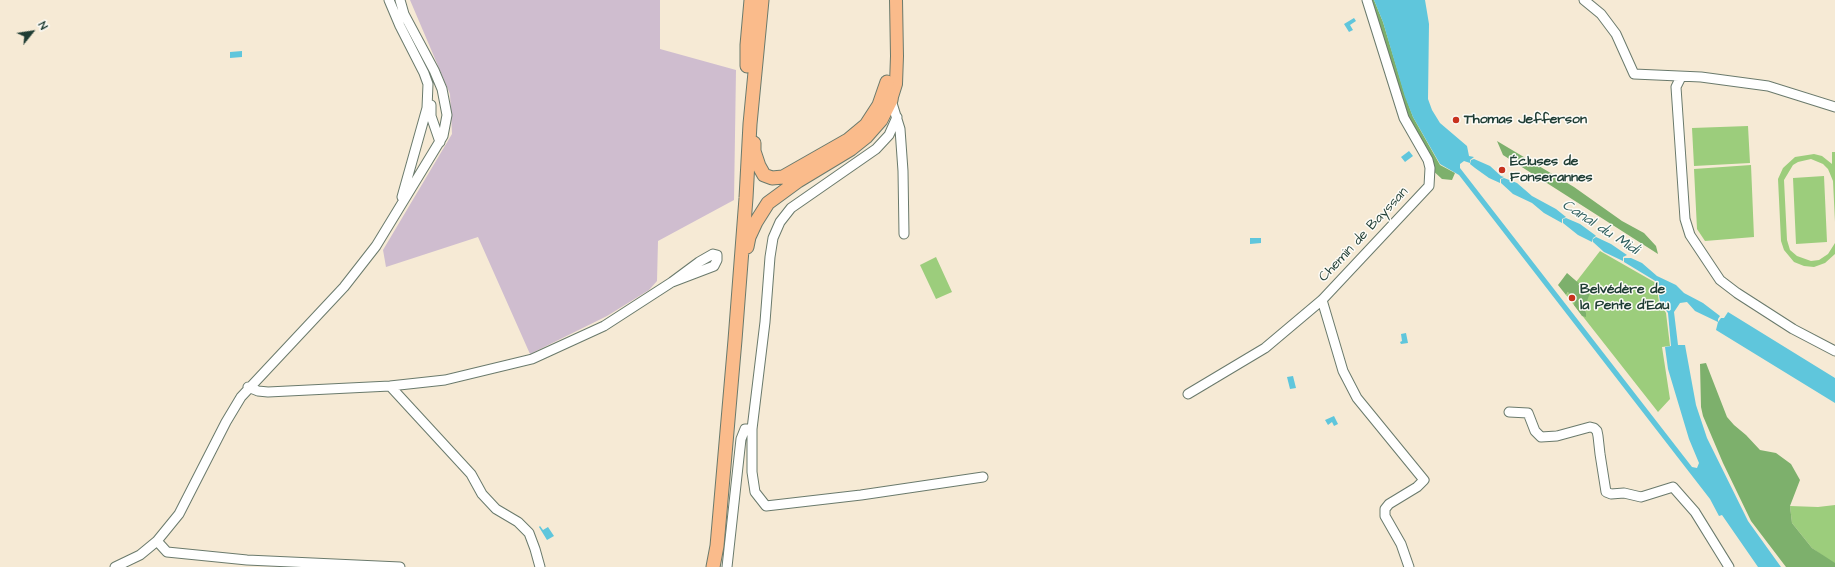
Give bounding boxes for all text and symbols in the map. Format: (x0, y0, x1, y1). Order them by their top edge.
north arrow (12, 12, 52, 52)
text: N (35, 19, 51, 32)
place label: Thomas Jefferson (1464, 112, 1587, 128)
marker: Thomas Jefferson (1451, 115, 1461, 125)
place label: Écluses de Fonserannes (1510, 154, 1593, 186)
marker: Écluses de Fonserannes (1497, 165, 1507, 175)
street label: Chemin de Bayssan (1316, 184, 1412, 286)
water label: Canal du Midi (1558, 197, 1642, 259)
place label: Belvédère de la Pente d'Eau (1580, 282, 1669, 314)
marker: Belvédère de la Pente d'Eau (1567, 293, 1577, 303)

